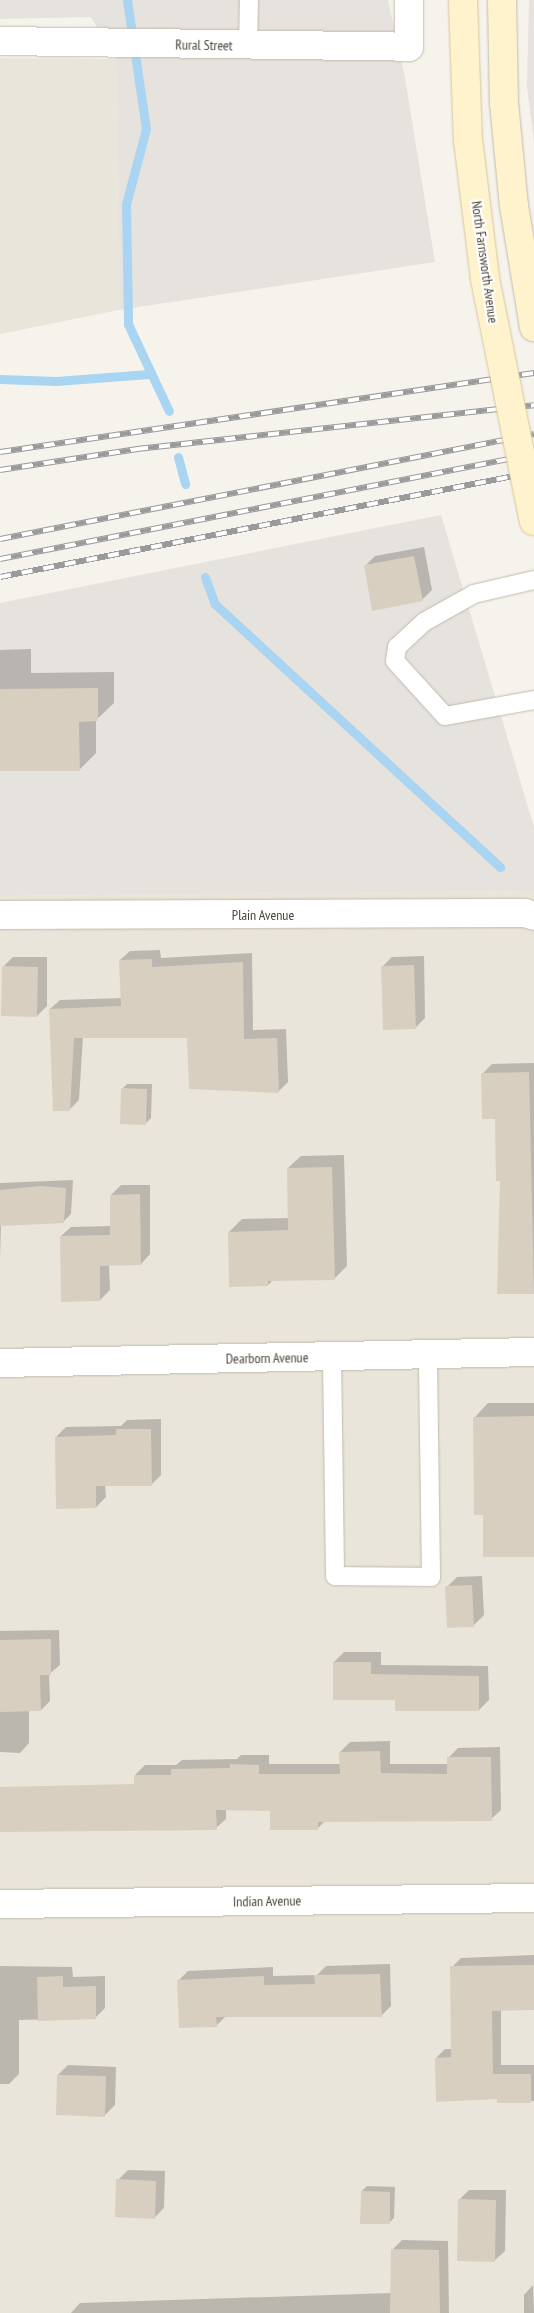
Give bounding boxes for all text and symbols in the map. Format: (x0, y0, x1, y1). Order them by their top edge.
street label: Rural Street (175, 36, 233, 54)
street label: North Farnsworth Avenue (468, 200, 502, 324)
street label: Plain Avenue (232, 907, 294, 923)
street label: Dearborn Avenue (225, 1349, 309, 1367)
street label: Indian Avenue (233, 1892, 301, 1910)

